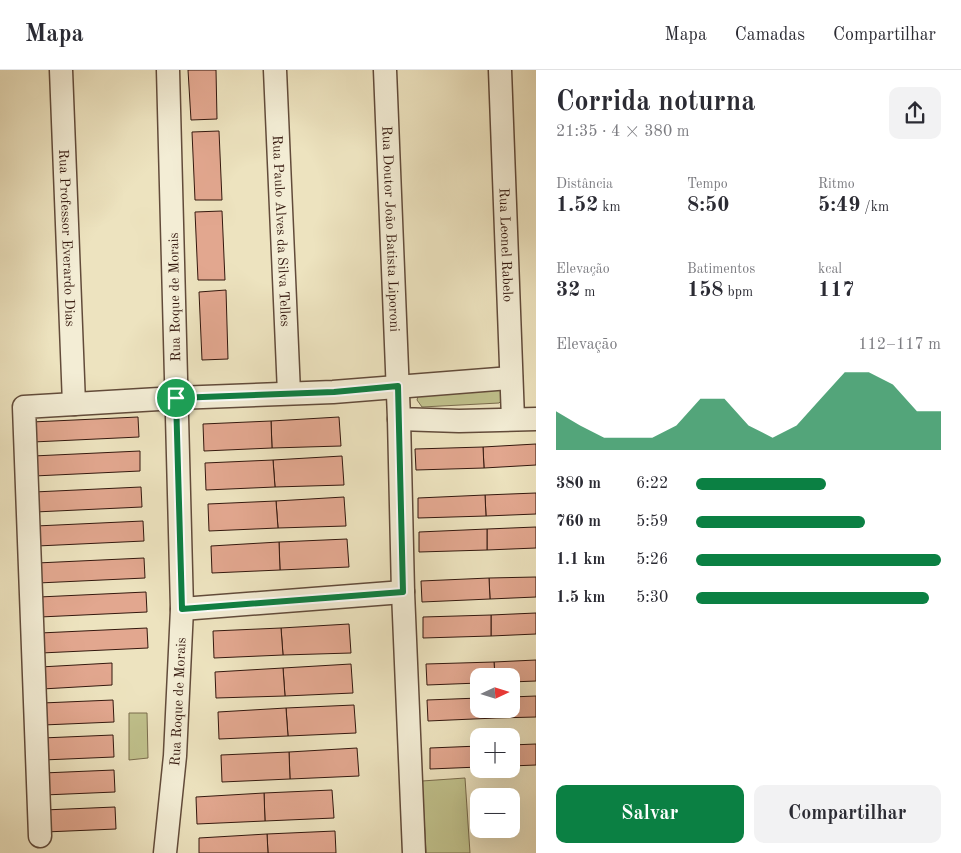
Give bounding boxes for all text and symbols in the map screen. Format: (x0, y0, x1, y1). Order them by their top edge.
text: Mapa (25, 23, 84, 47)
text: Mapa (665, 26, 707, 44)
text: Camadas (735, 26, 805, 44)
text: Compartilhar (833, 26, 936, 44)
button: share (889, 87, 941, 139)
text: Corrida noturna (556, 89, 756, 117)
text: 21:35 · 4 × 380 m (556, 124, 689, 140)
street label: Rua Doutor João Batista Liporoni (379, 126, 402, 332)
street label: Rua Paulo Alves da Silva Telles (270, 135, 292, 327)
street label: Rua Professor Everardo Dias (56, 149, 77, 327)
text: Distância (556, 177, 613, 191)
text: Tempo (687, 177, 728, 191)
text: Ritmo (818, 177, 855, 191)
street label: Rua Leonel Rabelo (496, 188, 515, 302)
text: 1.52 (556, 195, 598, 216)
text: 8:50 (687, 195, 729, 216)
text: 5:49 (818, 195, 860, 216)
text: km (598, 200, 621, 214)
text: /km (860, 200, 889, 214)
street label: Rua Roque de Morais (167, 232, 183, 362)
text: Elevação (556, 262, 610, 276)
text: Batimentos (687, 262, 755, 276)
text: kcal (818, 262, 842, 276)
text: 32 (556, 280, 580, 301)
text: 158 (687, 280, 724, 301)
text: 117 (818, 280, 855, 301)
text: m (580, 285, 595, 299)
text: bpm (724, 285, 753, 299)
text: Elevação (556, 337, 617, 353)
text: 112–117 m (858, 337, 941, 353)
pin (155, 377, 197, 419)
icon: arrive (162, 384, 190, 412)
text: 380 m (556, 476, 601, 492)
text: 6:22 (636, 476, 668, 492)
text: 760 m (556, 514, 601, 530)
text: 5:59 (636, 514, 668, 530)
text: 1.1 km (556, 552, 605, 568)
text: 5:26 (636, 552, 668, 568)
text: 1.5 km (556, 590, 605, 606)
text: 5:30 (636, 590, 668, 606)
street label: Rua Roque de Morais (168, 637, 189, 767)
north arrow (470, 668, 520, 718)
map controls (470, 668, 520, 838)
button: + (470, 728, 520, 778)
button: Salvar (556, 785, 744, 843)
button: Compartilhar (754, 785, 941, 843)
button: − (470, 788, 520, 838)

